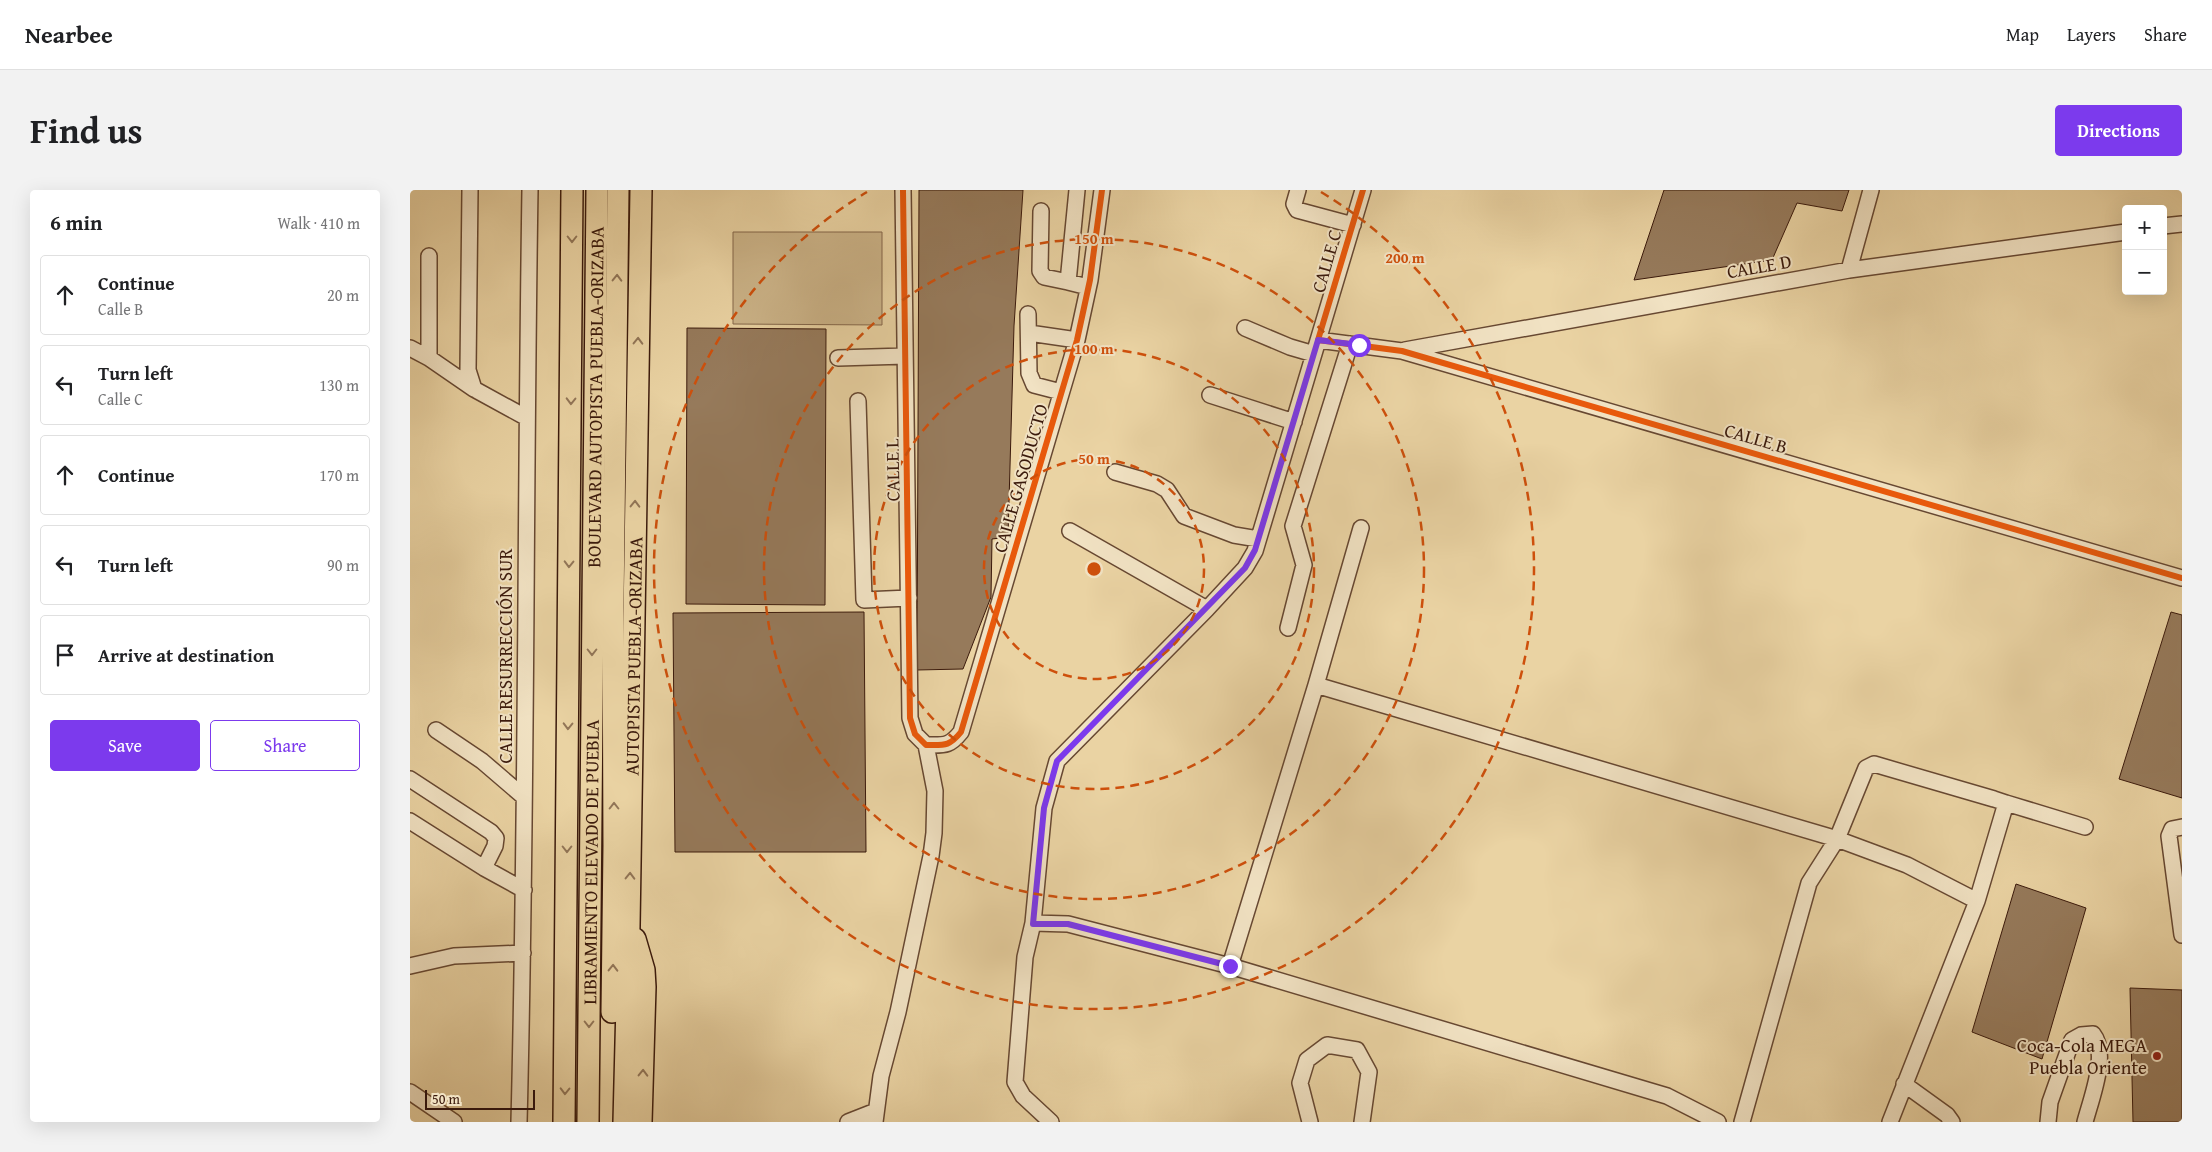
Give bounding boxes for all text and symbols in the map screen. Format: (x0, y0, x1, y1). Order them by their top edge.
text: Nearbee (25, 17, 113, 52)
text: Map (2006, 21, 2039, 48)
text: Layers (2067, 21, 2116, 48)
text: Share (2144, 21, 2187, 48)
text: Find us (30, 105, 143, 156)
button: Directions (2055, 105, 2182, 156)
map controls (2122, 205, 2167, 295)
button: + (2122, 205, 2167, 250)
text: 6 min (50, 207, 102, 238)
text: Walk · 410 m (277, 211, 360, 235)
street label: BOULEVARD AUTOPISTA PUEBLA-ORIZABA (579, 226, 611, 568)
street label: CALLE C (1304, 226, 1348, 296)
text: 150 m (1074, 228, 1114, 249)
one-way arrow (567, 235, 577, 243)
text: 200 m (1385, 247, 1425, 268)
street label: CALLE D (1724, 247, 1794, 285)
button: − (2122, 250, 2167, 295)
text: Continue (98, 269, 175, 297)
one-way arrow (612, 274, 622, 282)
icon: ahead (51, 281, 79, 309)
text: 20 m (327, 283, 359, 307)
text: Calle B (98, 297, 143, 321)
route start (1348, 334, 1371, 357)
one-way arrow (633, 337, 643, 345)
text: 100 m (1074, 338, 1114, 359)
text: Turn left (98, 359, 173, 387)
icon: left (51, 371, 79, 399)
text: 130 m (319, 373, 359, 397)
text: Calle C (98, 387, 143, 411)
one-way arrow (566, 398, 576, 405)
street label: CALLE GASODUCTO (985, 400, 1055, 556)
street label: CALLE B (1721, 416, 1791, 460)
street label: CALLE L (877, 438, 907, 502)
text: 50 m (1078, 448, 1110, 469)
icon: ahead (51, 461, 79, 489)
text: Continue (98, 461, 175, 489)
text: 170 m (319, 463, 359, 487)
one-way arrow (630, 500, 641, 508)
street label: AUTOPISTA PUEBLA-ORIZABA (617, 536, 649, 776)
street label: CALLE RESURRECCIÓN SUR (491, 549, 519, 763)
icon: left (51, 551, 79, 579)
text: Turn left (98, 551, 173, 579)
text: 90 m (327, 553, 359, 577)
one-way arrow (564, 560, 574, 568)
centre of rings (1085, 560, 1103, 578)
icon: arrive (51, 641, 79, 669)
text: Arrive at destination (98, 641, 274, 669)
one-way arrow (587, 648, 597, 656)
street label: LIBRAMIENTO ELEVADO DE PUEBLA (575, 719, 606, 1005)
button: Save (50, 720, 200, 771)
button: Share (210, 720, 360, 771)
one-way arrow (563, 722, 573, 730)
one-way arrow (609, 802, 619, 810)
one-way arrow (562, 845, 572, 853)
one-way arrow (624, 872, 635, 880)
route end (1219, 955, 1242, 978)
one-way arrow (608, 964, 618, 972)
one-way arrow (584, 1020, 594, 1028)
place label: Coca-Cola MEGA Puebla Oriente (2017, 1031, 2147, 1081)
marker: Coca-Cola MEGA Puebla Oriente (2151, 1050, 2163, 1062)
one-way arrow (637, 1069, 648, 1077)
scale bar (425, 1087, 535, 1110)
one-way arrow (559, 1088, 570, 1096)
text: 50 m (432, 1089, 460, 1109)

